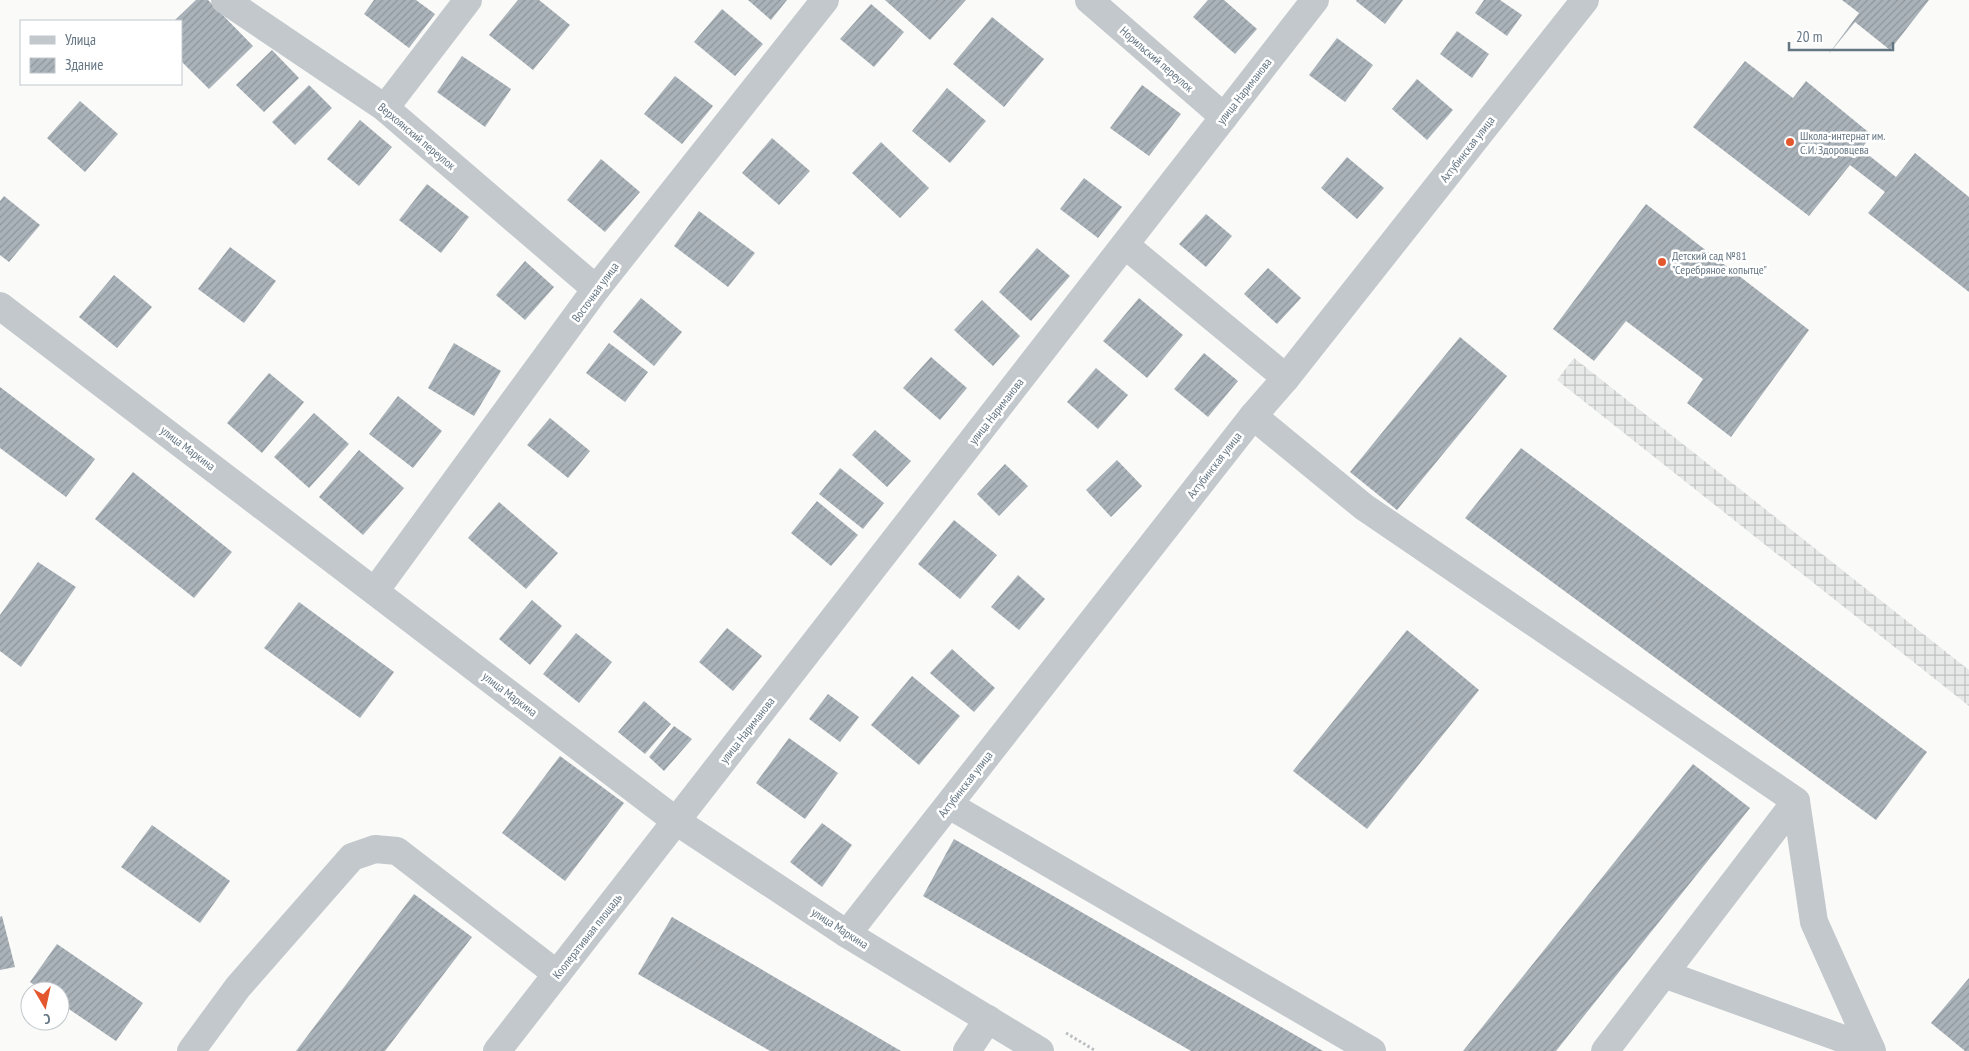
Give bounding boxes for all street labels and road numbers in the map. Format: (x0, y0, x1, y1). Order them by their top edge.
street label: Норильский переулок (1117, 23, 1197, 95)
street label: улица Нариманова (1213, 55, 1275, 127)
street label: Верхоянский переулок (375, 99, 459, 173)
street label: Ахтубинская улица (1437, 113, 1498, 185)
street label: Восточная улица (568, 259, 622, 325)
street label: улица Нариманова (965, 375, 1027, 447)
street label: улица Маркина (158, 423, 219, 474)
street label: Ахтубинская улица (1184, 429, 1245, 501)
street label: улица Маркина (480, 669, 541, 720)
street label: улица Нариманова (716, 694, 778, 766)
street label: Ахтубинская улица (935, 748, 996, 820)
street label: Кооперативная площадь (549, 890, 625, 982)
street label: улица Маркина (809, 904, 871, 952)

